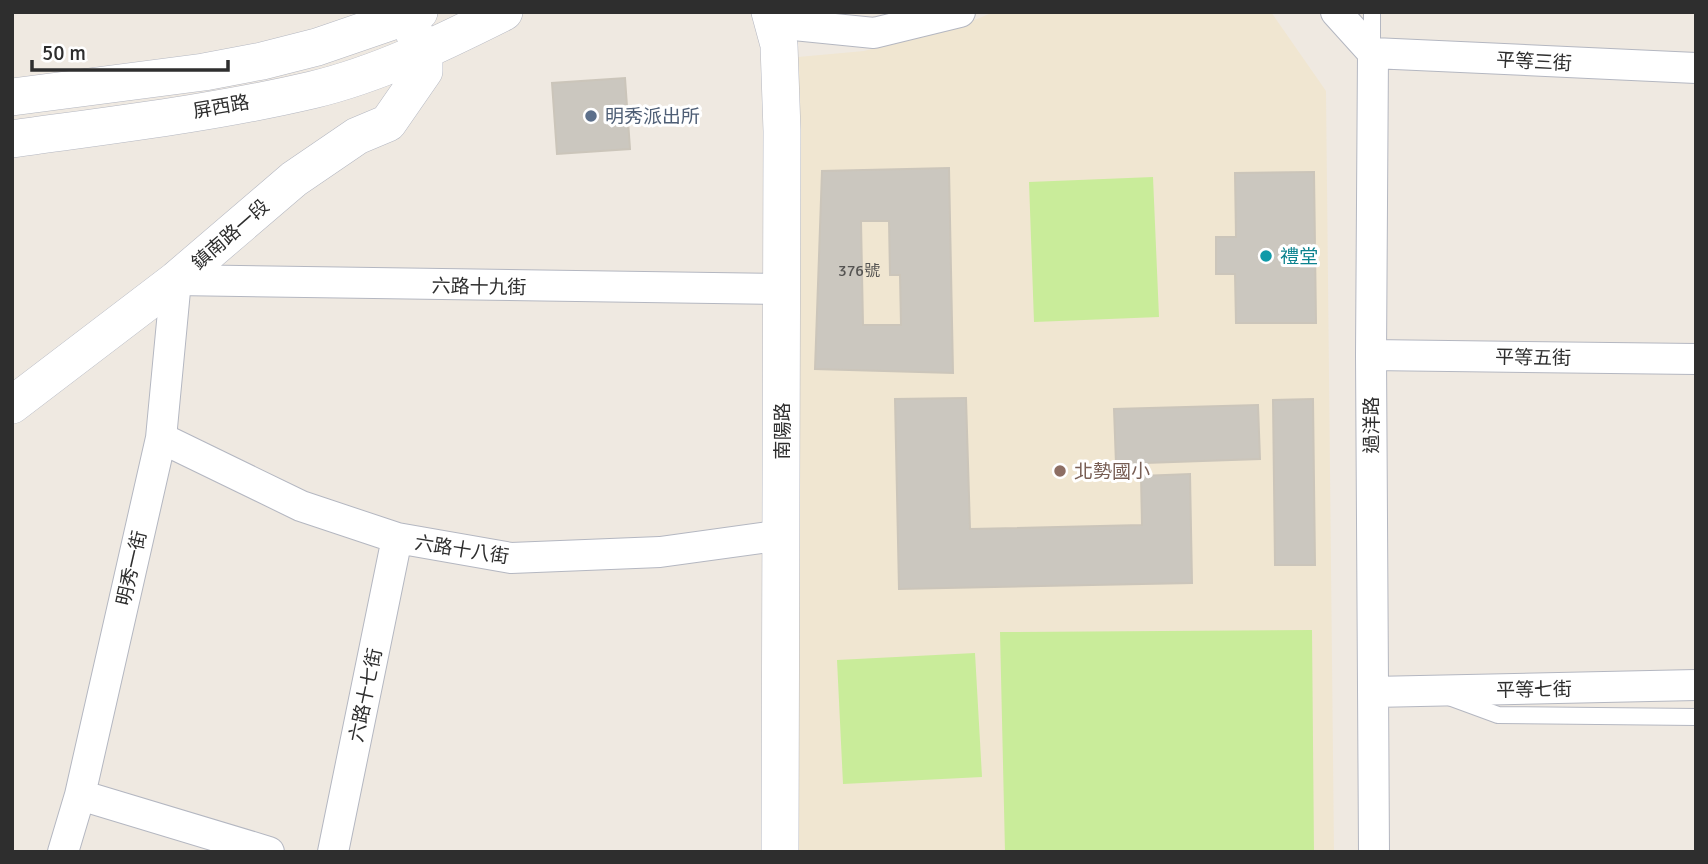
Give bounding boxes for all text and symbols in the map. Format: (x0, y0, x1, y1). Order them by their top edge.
scale bar (32, 28, 228, 72)
text: 50 m (42, 40, 86, 66)
street label: 平等三街 (1495, 48, 1573, 76)
street label: 屏西路 (191, 90, 251, 124)
place label: 明秀派出所 (605, 105, 700, 129)
marker: 明秀派出所 (583, 108, 599, 124)
street label: 鎮南路一段 (187, 195, 274, 275)
place label: 禮堂 (1280, 245, 1318, 269)
marker: 禮堂 (1258, 248, 1274, 264)
house number: 376號 (838, 261, 880, 281)
street label: 六路十九街 (431, 274, 527, 300)
street label: 平等五街 (1495, 345, 1571, 371)
street label: 過洋路 (1360, 396, 1384, 454)
street label: 南陽路 (771, 402, 795, 460)
place label: 北勢國小 (1074, 460, 1150, 484)
marker: 北勢國小 (1052, 463, 1068, 479)
street label: 明秀一街 (112, 528, 152, 608)
street label: 六路十八街 (413, 531, 511, 569)
street label: 六路十七街 (344, 646, 388, 744)
street label: 平等七街 (1496, 677, 1572, 703)

